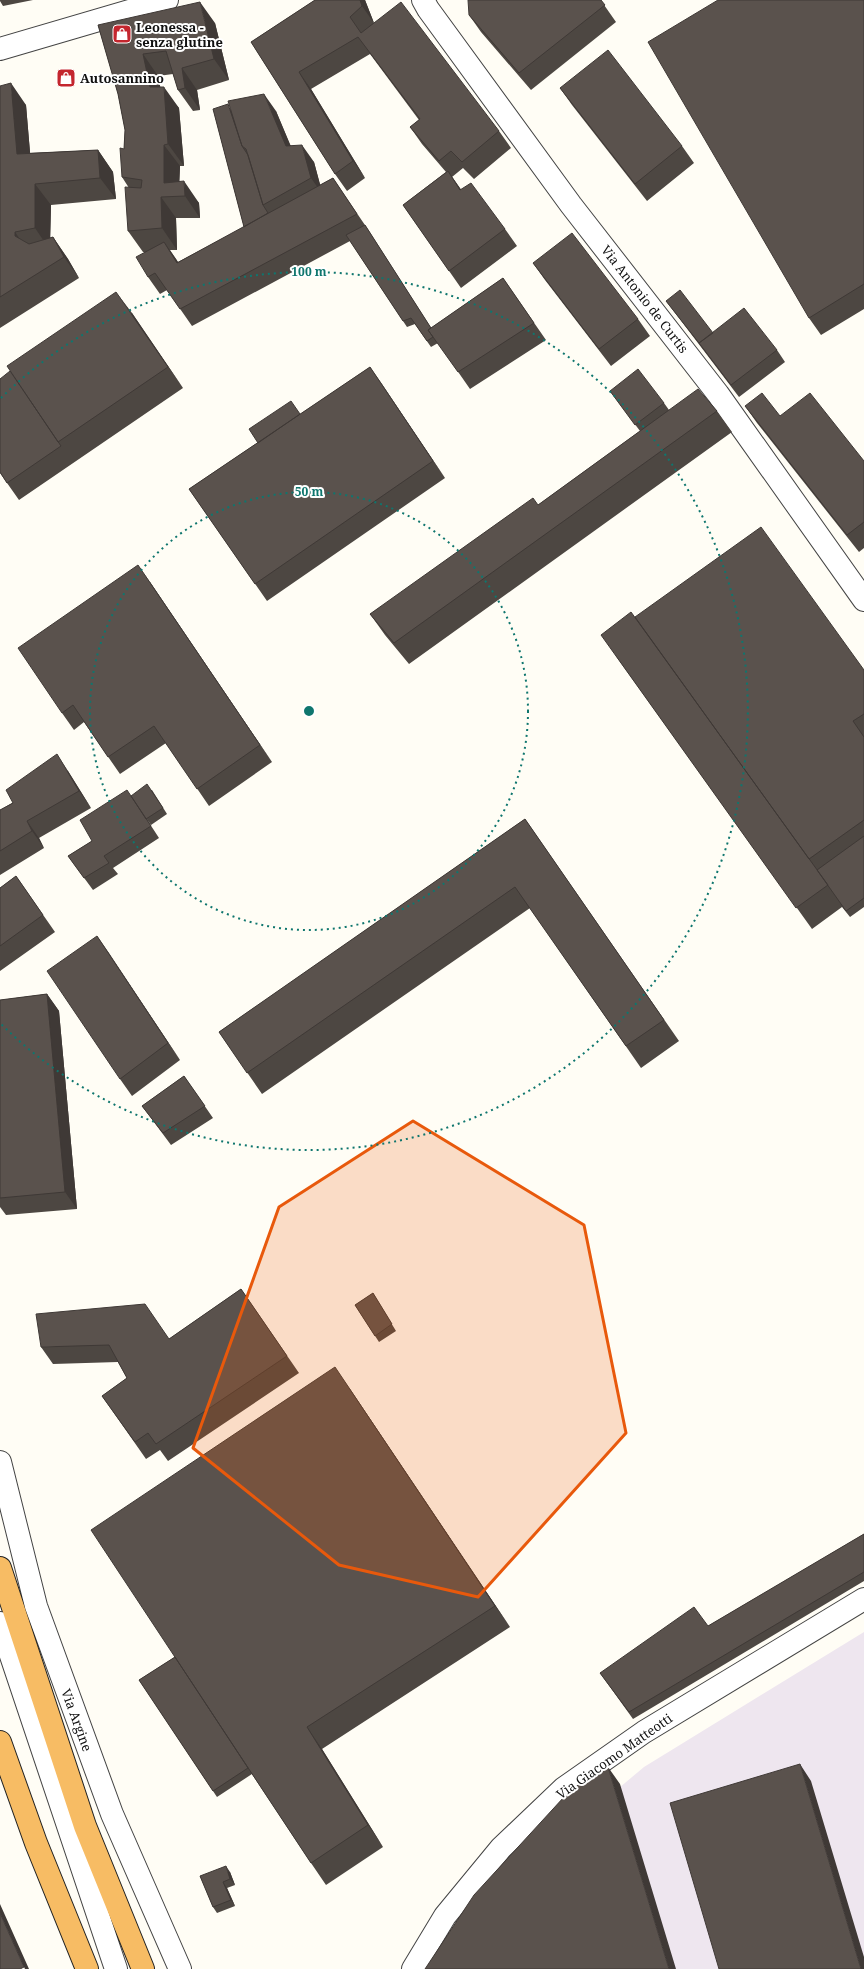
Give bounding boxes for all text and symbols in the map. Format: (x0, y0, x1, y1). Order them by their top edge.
place label: Leonessa - senza glutine (136, 18, 223, 51)
shop icon: Leonessa - senza glutine (111, 23, 133, 45)
shop icon: Autosannino (55, 67, 77, 89)
place label: Autosannino (80, 69, 164, 87)
street label: Via Antonio de Curtis (597, 241, 693, 357)
text: 100 m (291, 263, 327, 280)
text: 50 m (295, 483, 323, 500)
centre of rings (302, 704, 316, 718)
street label: Via Argine (57, 1686, 97, 1754)
street label: Via Giacomo Matteotti (552, 1709, 676, 1803)

